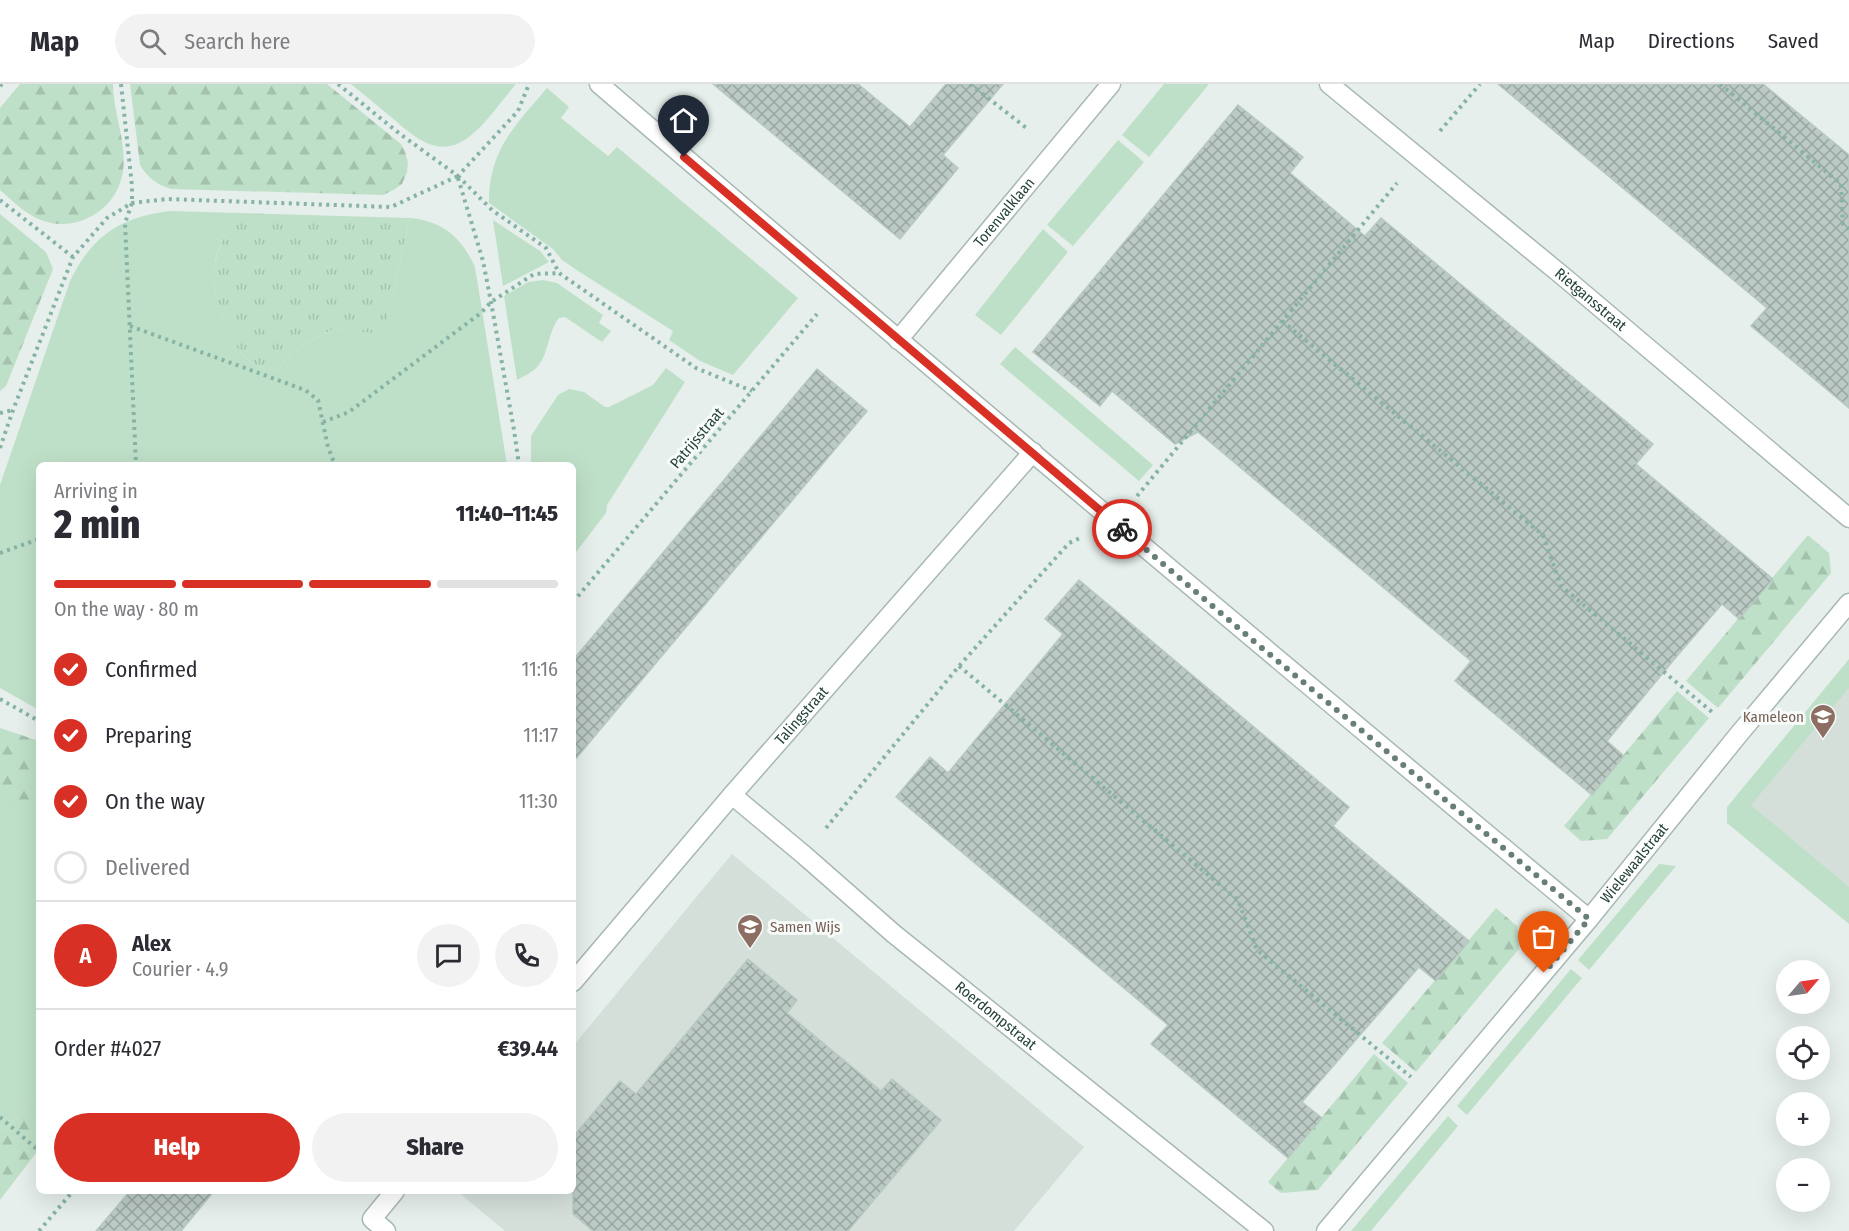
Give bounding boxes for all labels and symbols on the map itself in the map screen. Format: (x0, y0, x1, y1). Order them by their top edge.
pin (658, 95, 709, 157)
street label: Torenvalklaan (970, 174, 1038, 251)
street label: Rietgansstraat (1551, 264, 1630, 335)
street label: Patrijsstraat (666, 404, 728, 472)
courier (1092, 499, 1152, 559)
street label: Talingstraat (771, 683, 832, 749)
school or university icon: Kameleon (1808, 702, 1838, 740)
place label: Kameleon (1743, 708, 1804, 726)
street label: Wielewaalstraat (1597, 820, 1672, 907)
pin (1518, 911, 1569, 973)
school or university icon: Samen Wijs (735, 912, 765, 950)
place label: Samen Wijs (770, 918, 840, 936)
north arrow (1776, 960, 1830, 1014)
street label: Roerdompstraat (951, 978, 1040, 1054)

